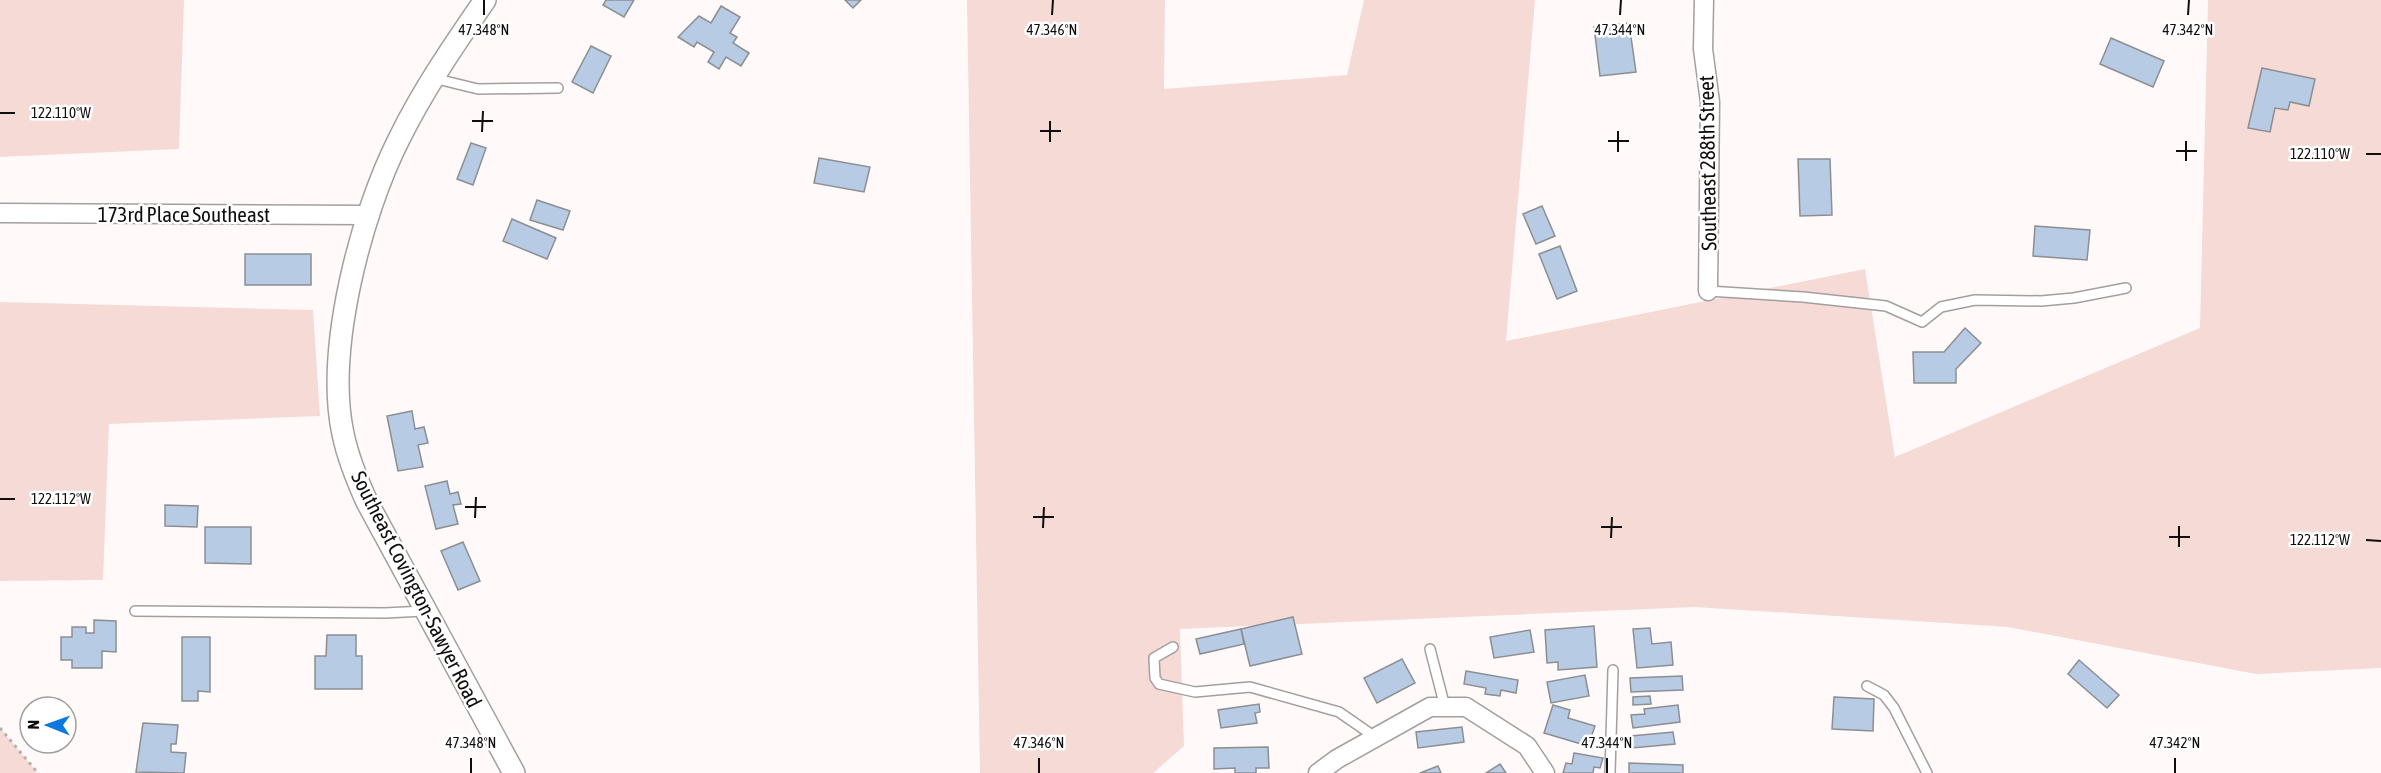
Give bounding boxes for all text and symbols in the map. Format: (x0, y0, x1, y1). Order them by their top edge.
text: 47.348°N (459, 21, 509, 38)
text: 47.346°N (1027, 21, 1077, 38)
text: 47.344°N (1595, 21, 1645, 38)
text: 47.342°N (2163, 21, 2213, 38)
street label: Southeast 288th Street (1693, 75, 1721, 251)
text: 122.110°W (31, 104, 91, 121)
text: 122.110°W (2290, 145, 2350, 162)
street label: 173rd Place Southeast (98, 202, 270, 226)
street label: Southeast Covington-Sawyer Road (347, 467, 487, 711)
text: 122.112°W (31, 490, 91, 507)
text: 122.112°W (2290, 531, 2350, 548)
north arrow (18, 695, 78, 755)
text: N (24, 720, 42, 730)
text: 47.348°N (446, 734, 496, 751)
text: 47.346°N (1014, 734, 1064, 751)
text: 47.344°N (1582, 734, 1632, 751)
text: 47.342°N (2150, 734, 2200, 751)

